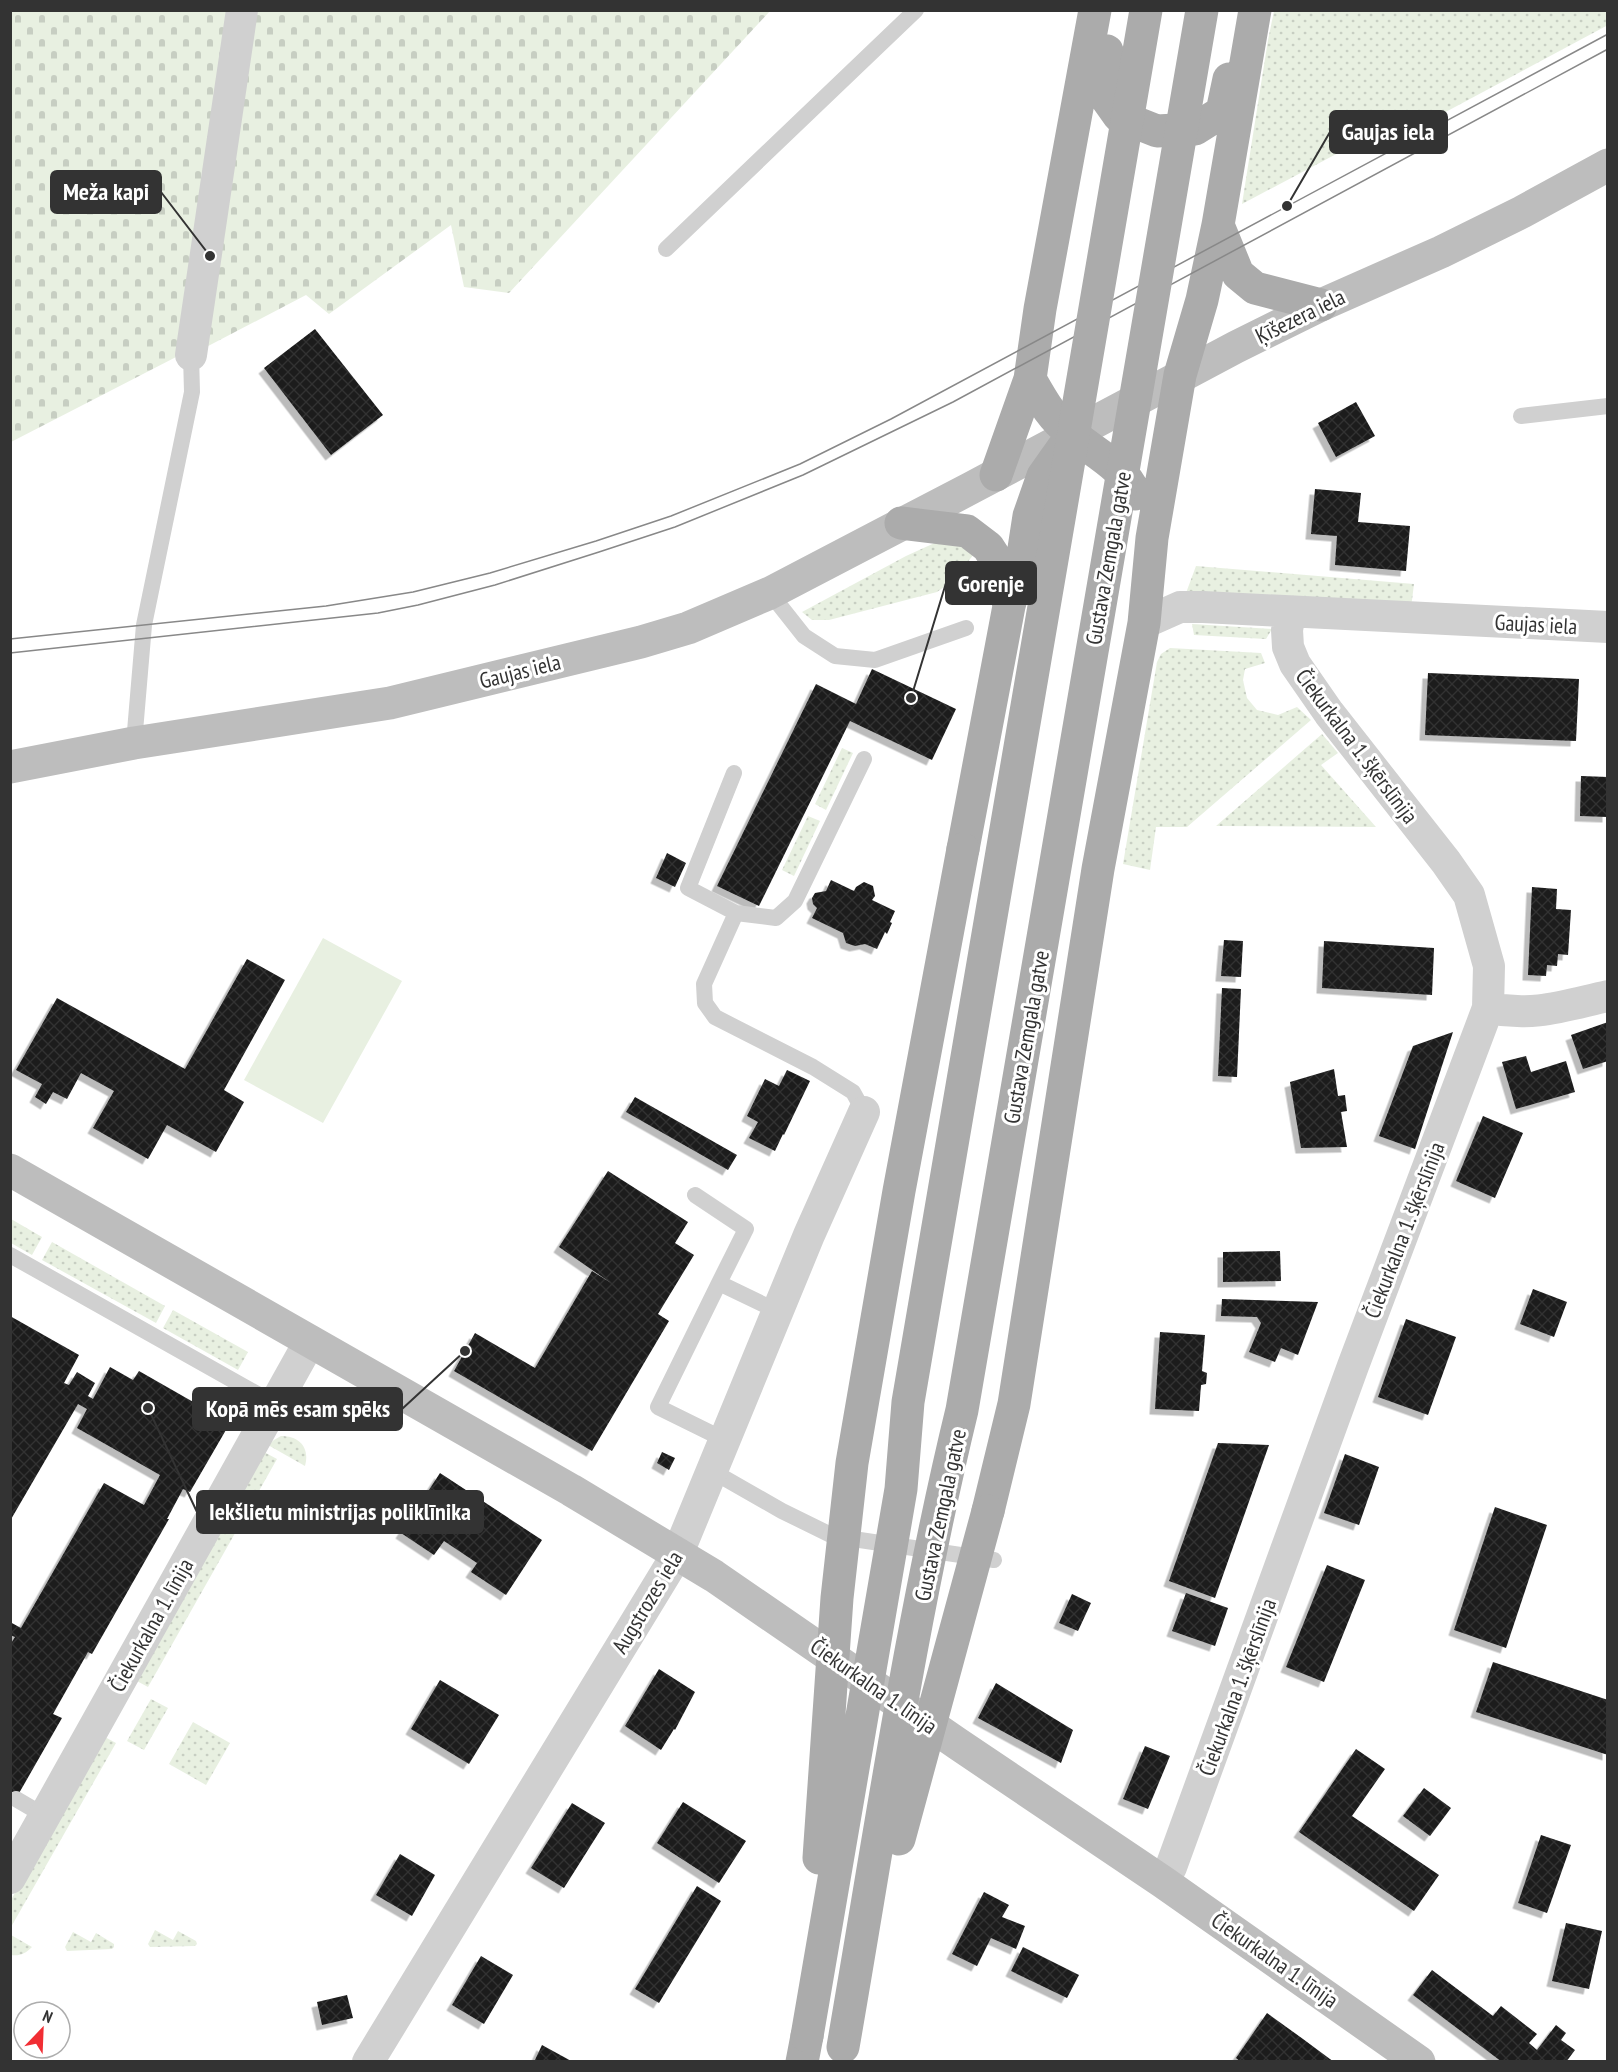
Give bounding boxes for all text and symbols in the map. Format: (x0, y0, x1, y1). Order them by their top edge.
callout: Gaujas iela (1330, 111, 1447, 153)
text: Gaujas iela (1342, 116, 1434, 147)
callout: Meža kapi (51, 171, 161, 213)
text: Meža kapi (63, 176, 149, 207)
street label: Ķīšezera iela (1251, 282, 1349, 350)
street label: Gustava Zemgala gatve (1079, 469, 1137, 647)
callout: Gorenje (946, 562, 1036, 604)
text: Gorenje (958, 568, 1024, 599)
street label: Gaujas iela (1494, 608, 1578, 640)
street label: Gaujas iela (477, 647, 563, 695)
street label: Čiekurkalna 1. šķērslīnija (1290, 663, 1424, 829)
street label: Gustava Zemgala gatve (997, 948, 1055, 1126)
street label: Čiekurkalna 1. šķērslīnija (1357, 1138, 1451, 1322)
callout: Kopā mēs esam spēks (193, 1388, 402, 1430)
text: Kopā mēs esam spēks (206, 1393, 390, 1424)
street label: Gustava Zemgala gatve (908, 1426, 972, 1604)
callout: Iekšlietu ministrijas poliklīnika (197, 1491, 483, 1533)
text: Iekšlietu ministrijas poliklīnika (209, 1496, 471, 1527)
street label: Augstrozes iela (605, 1546, 689, 1658)
street label: Čiekurkalna 1. līnija (103, 1553, 199, 1697)
street label: Čiekurkalna 1. šķērslīnija (1192, 1595, 1282, 1779)
street label: Čiekurkalna 1. līnija (805, 1632, 943, 1740)
street label: Čiekurkalna 1. līnija (1206, 1906, 1344, 2014)
north arrow (12, 2000, 72, 2060)
text: N (40, 2005, 56, 2027)

